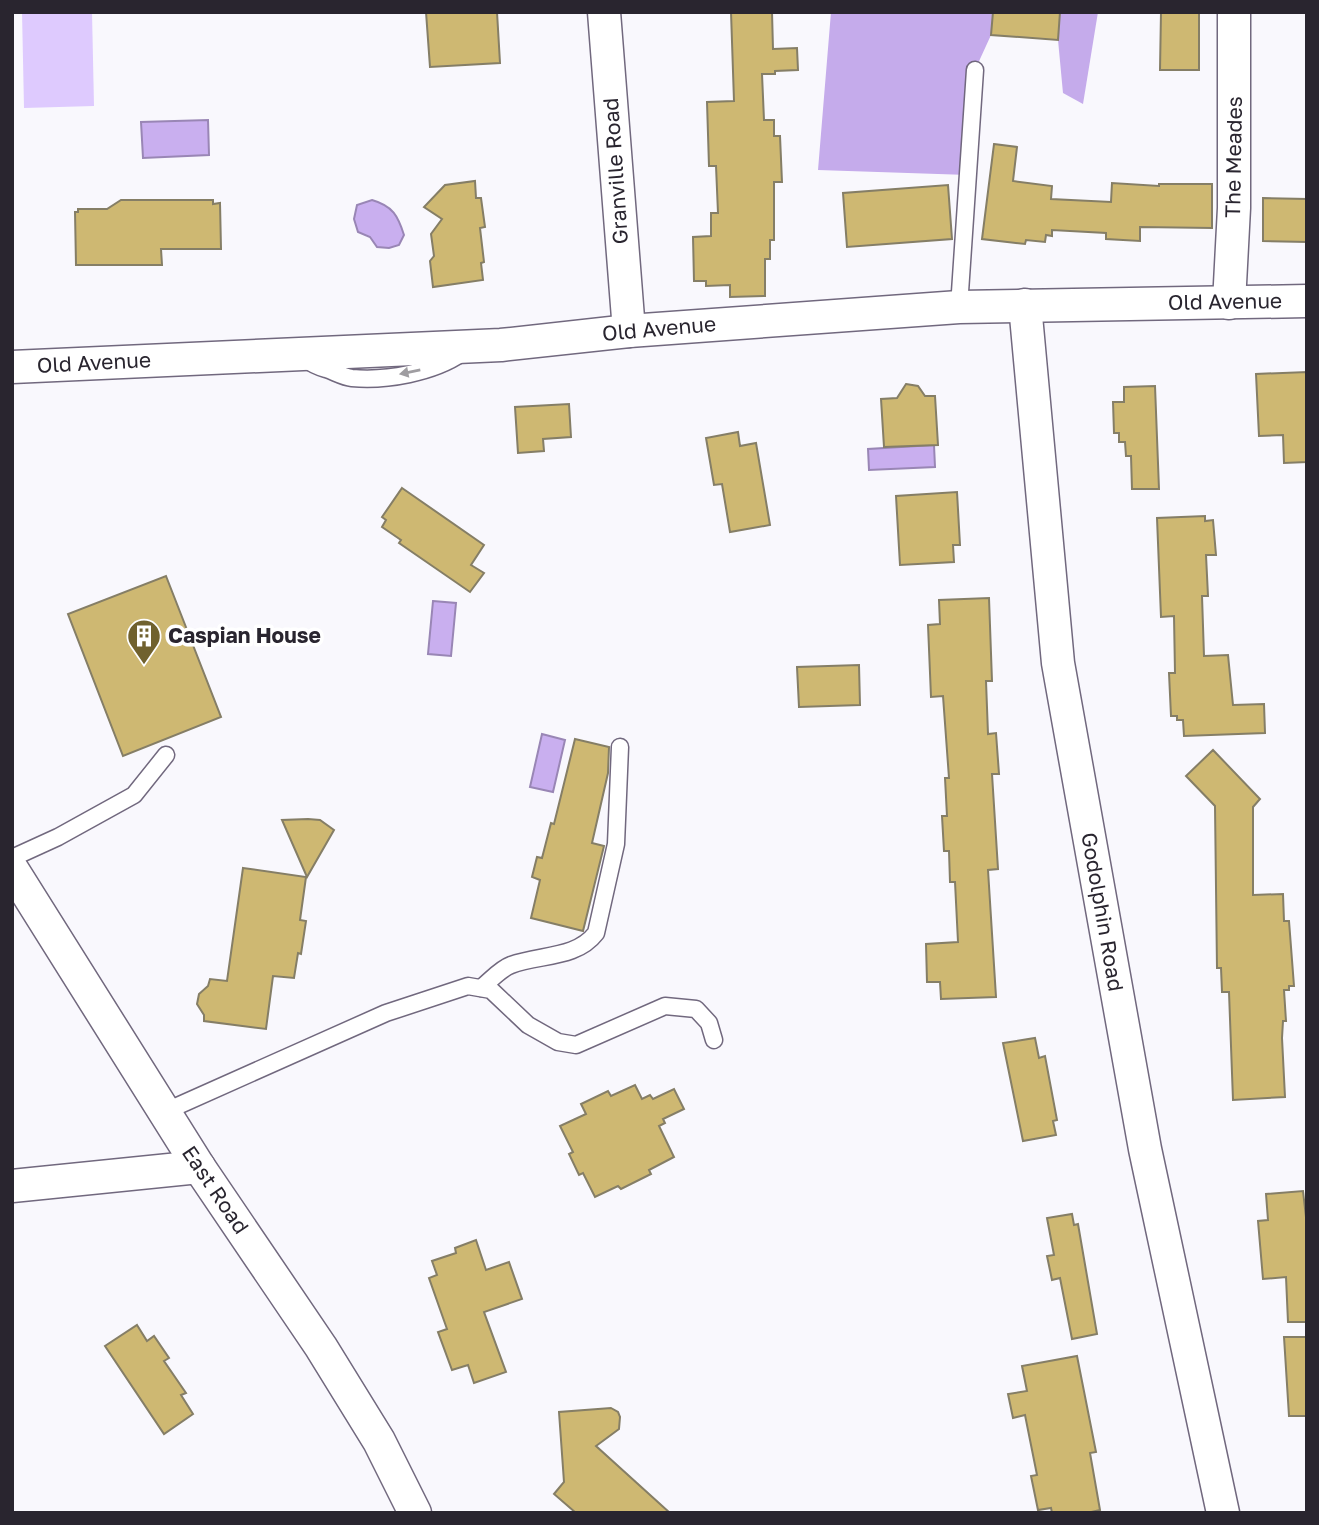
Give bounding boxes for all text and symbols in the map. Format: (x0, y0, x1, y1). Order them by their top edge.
street label: The Meades (1219, 96, 1247, 218)
street label: Granville Road (597, 97, 633, 245)
street label: Old Avenue (1168, 287, 1282, 315)
street label: Old Avenue (601, 310, 717, 346)
street label: Old Avenue (36, 346, 152, 378)
one-way arrow (399, 367, 421, 378)
building icon: Caspian House (125, 617, 163, 666)
place label: Caspian House (168, 622, 321, 648)
street label: Godolphin Road (1076, 830, 1130, 993)
street label: East Road (177, 1140, 255, 1238)

